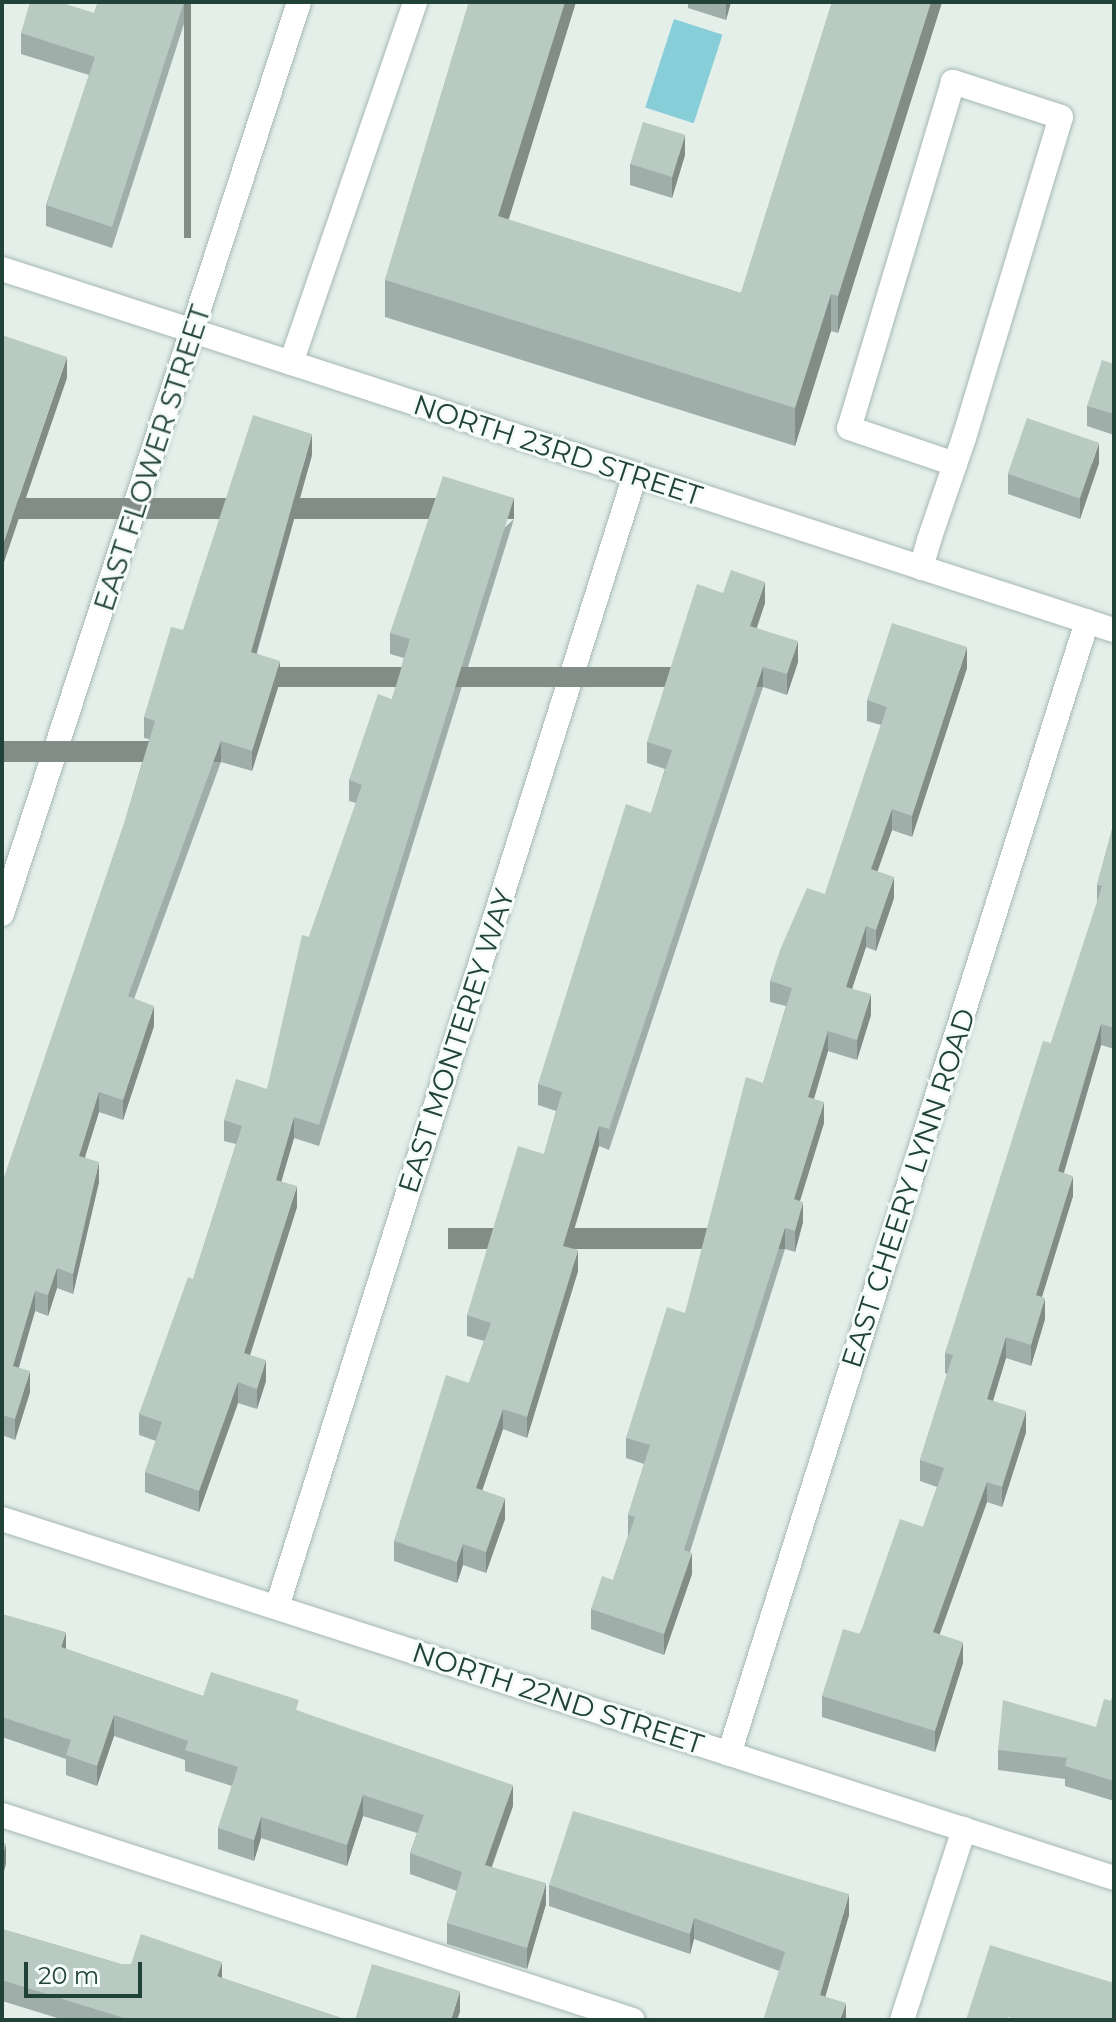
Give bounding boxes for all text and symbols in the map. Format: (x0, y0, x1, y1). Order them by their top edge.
street label: EAST FLOWER STREET (87, 301, 217, 615)
street label: NORTH 23RD STREET (409, 387, 707, 513)
street label: EAST MONTEREY WAY (391, 885, 521, 1197)
street label: EAST CHEERY LYNN ROAD (834, 1004, 982, 1372)
street label: NORTH 22ND STREET (408, 1635, 708, 1761)
scale bar (28, 1946, 146, 1996)
text: 20 m (38, 1961, 99, 1990)

